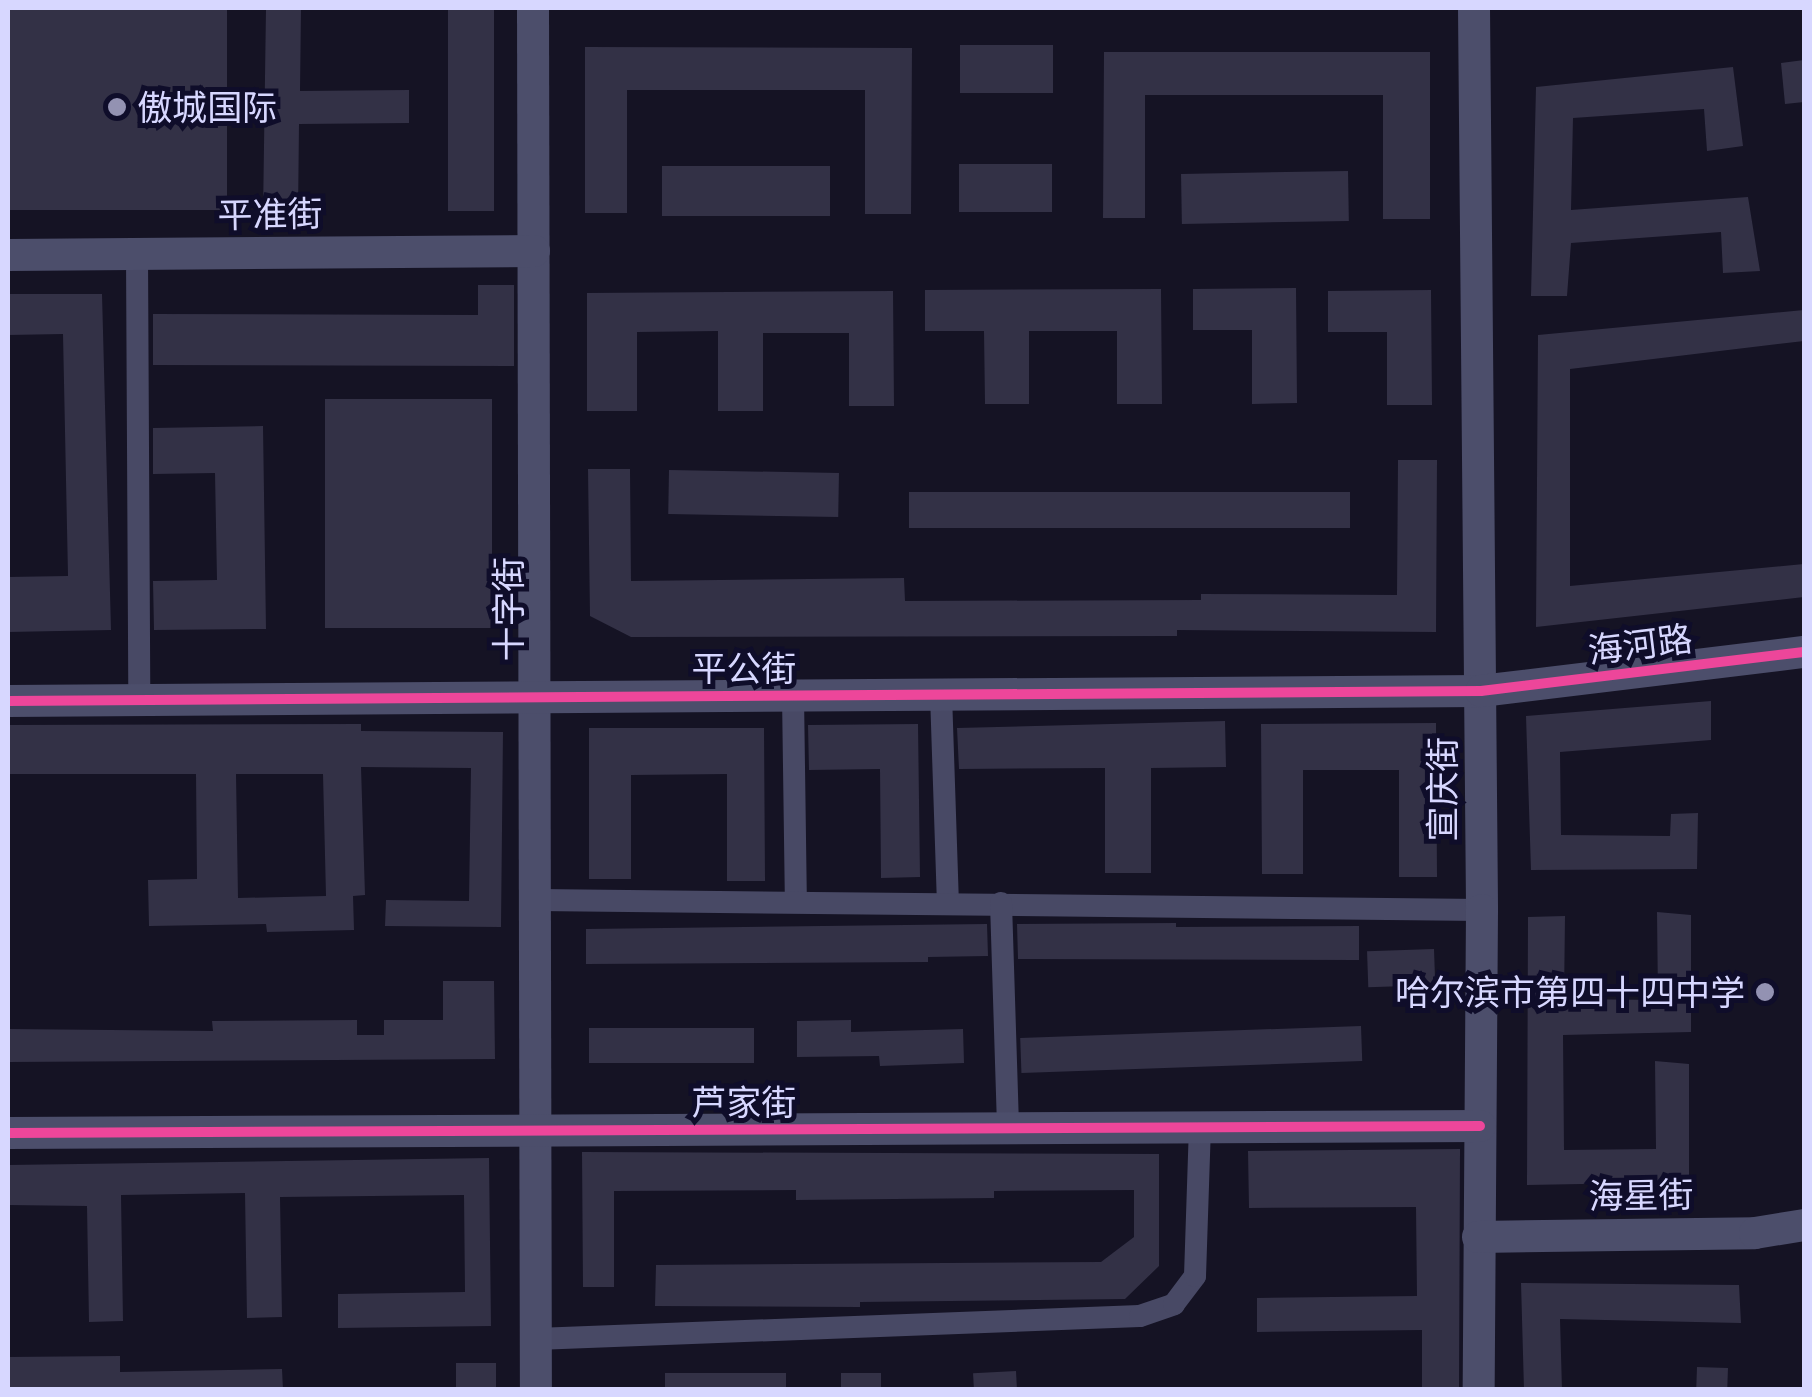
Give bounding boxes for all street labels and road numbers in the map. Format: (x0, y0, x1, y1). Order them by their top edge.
street label: 平准街 (217, 192, 323, 236)
street label: 十字街 (487, 557, 529, 661)
street label: 海河路 (1585, 617, 1695, 671)
street label: 平公街 (692, 647, 796, 689)
street label: 宣庆街 (1421, 737, 1463, 841)
street label: 芦家街 (692, 1081, 796, 1123)
street label: 海星街 (1588, 1173, 1694, 1217)

